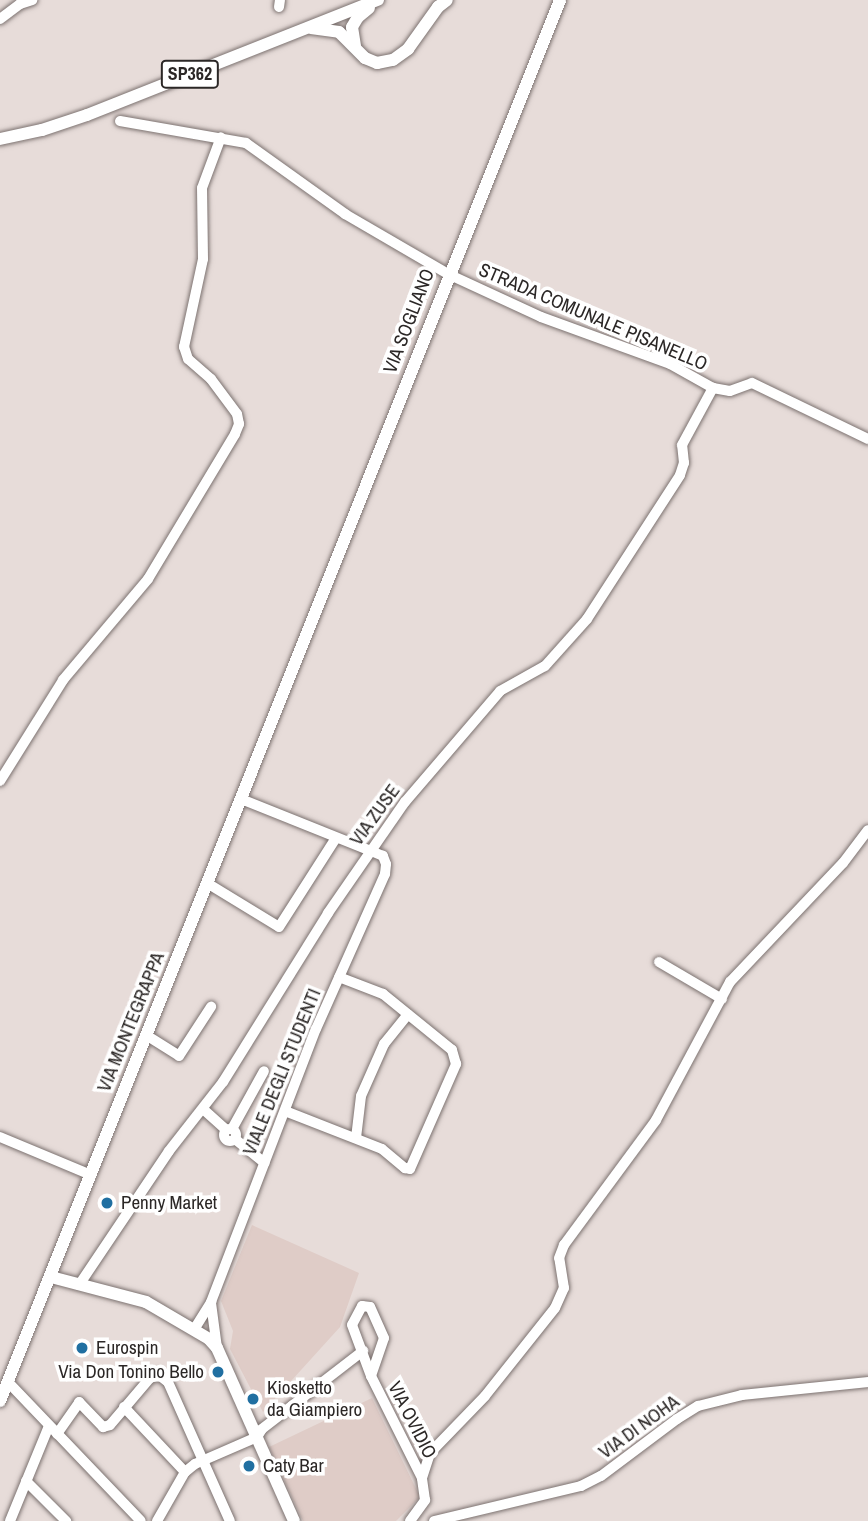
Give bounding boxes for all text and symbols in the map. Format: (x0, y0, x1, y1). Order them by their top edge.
road number: SP362 (160, 60, 220, 88)
street label: STRADA COMUNALE PISANELLO (475, 258, 711, 376)
street label: VIA SOGLIANO (378, 265, 440, 377)
street label: VIA ZUSE (345, 780, 405, 850)
street label: VIA MONTEGRAPPA (92, 948, 170, 1096)
street label: VIALE DEGLI STUDENTI (238, 985, 326, 1159)
place label: Penny Market (121, 1192, 217, 1214)
marker: Penny Market (99, 1195, 115, 1211)
place label: Eurospin (96, 1337, 158, 1359)
marker: Eurospin (74, 1340, 90, 1356)
place label: Via Don Tonino Bello (58, 1361, 204, 1383)
marker: Via Don Tonino Bello (210, 1364, 226, 1380)
place label: Kiosketto da Giampiero (267, 1377, 362, 1421)
street label: VIA OVIDIO (383, 1377, 441, 1463)
street label: VIA DI NOHA (594, 1390, 684, 1464)
marker: Kiosketto da Giampiero (245, 1391, 261, 1407)
place label: Caty Bar (263, 1455, 324, 1477)
marker: Caty Bar (241, 1458, 257, 1474)

